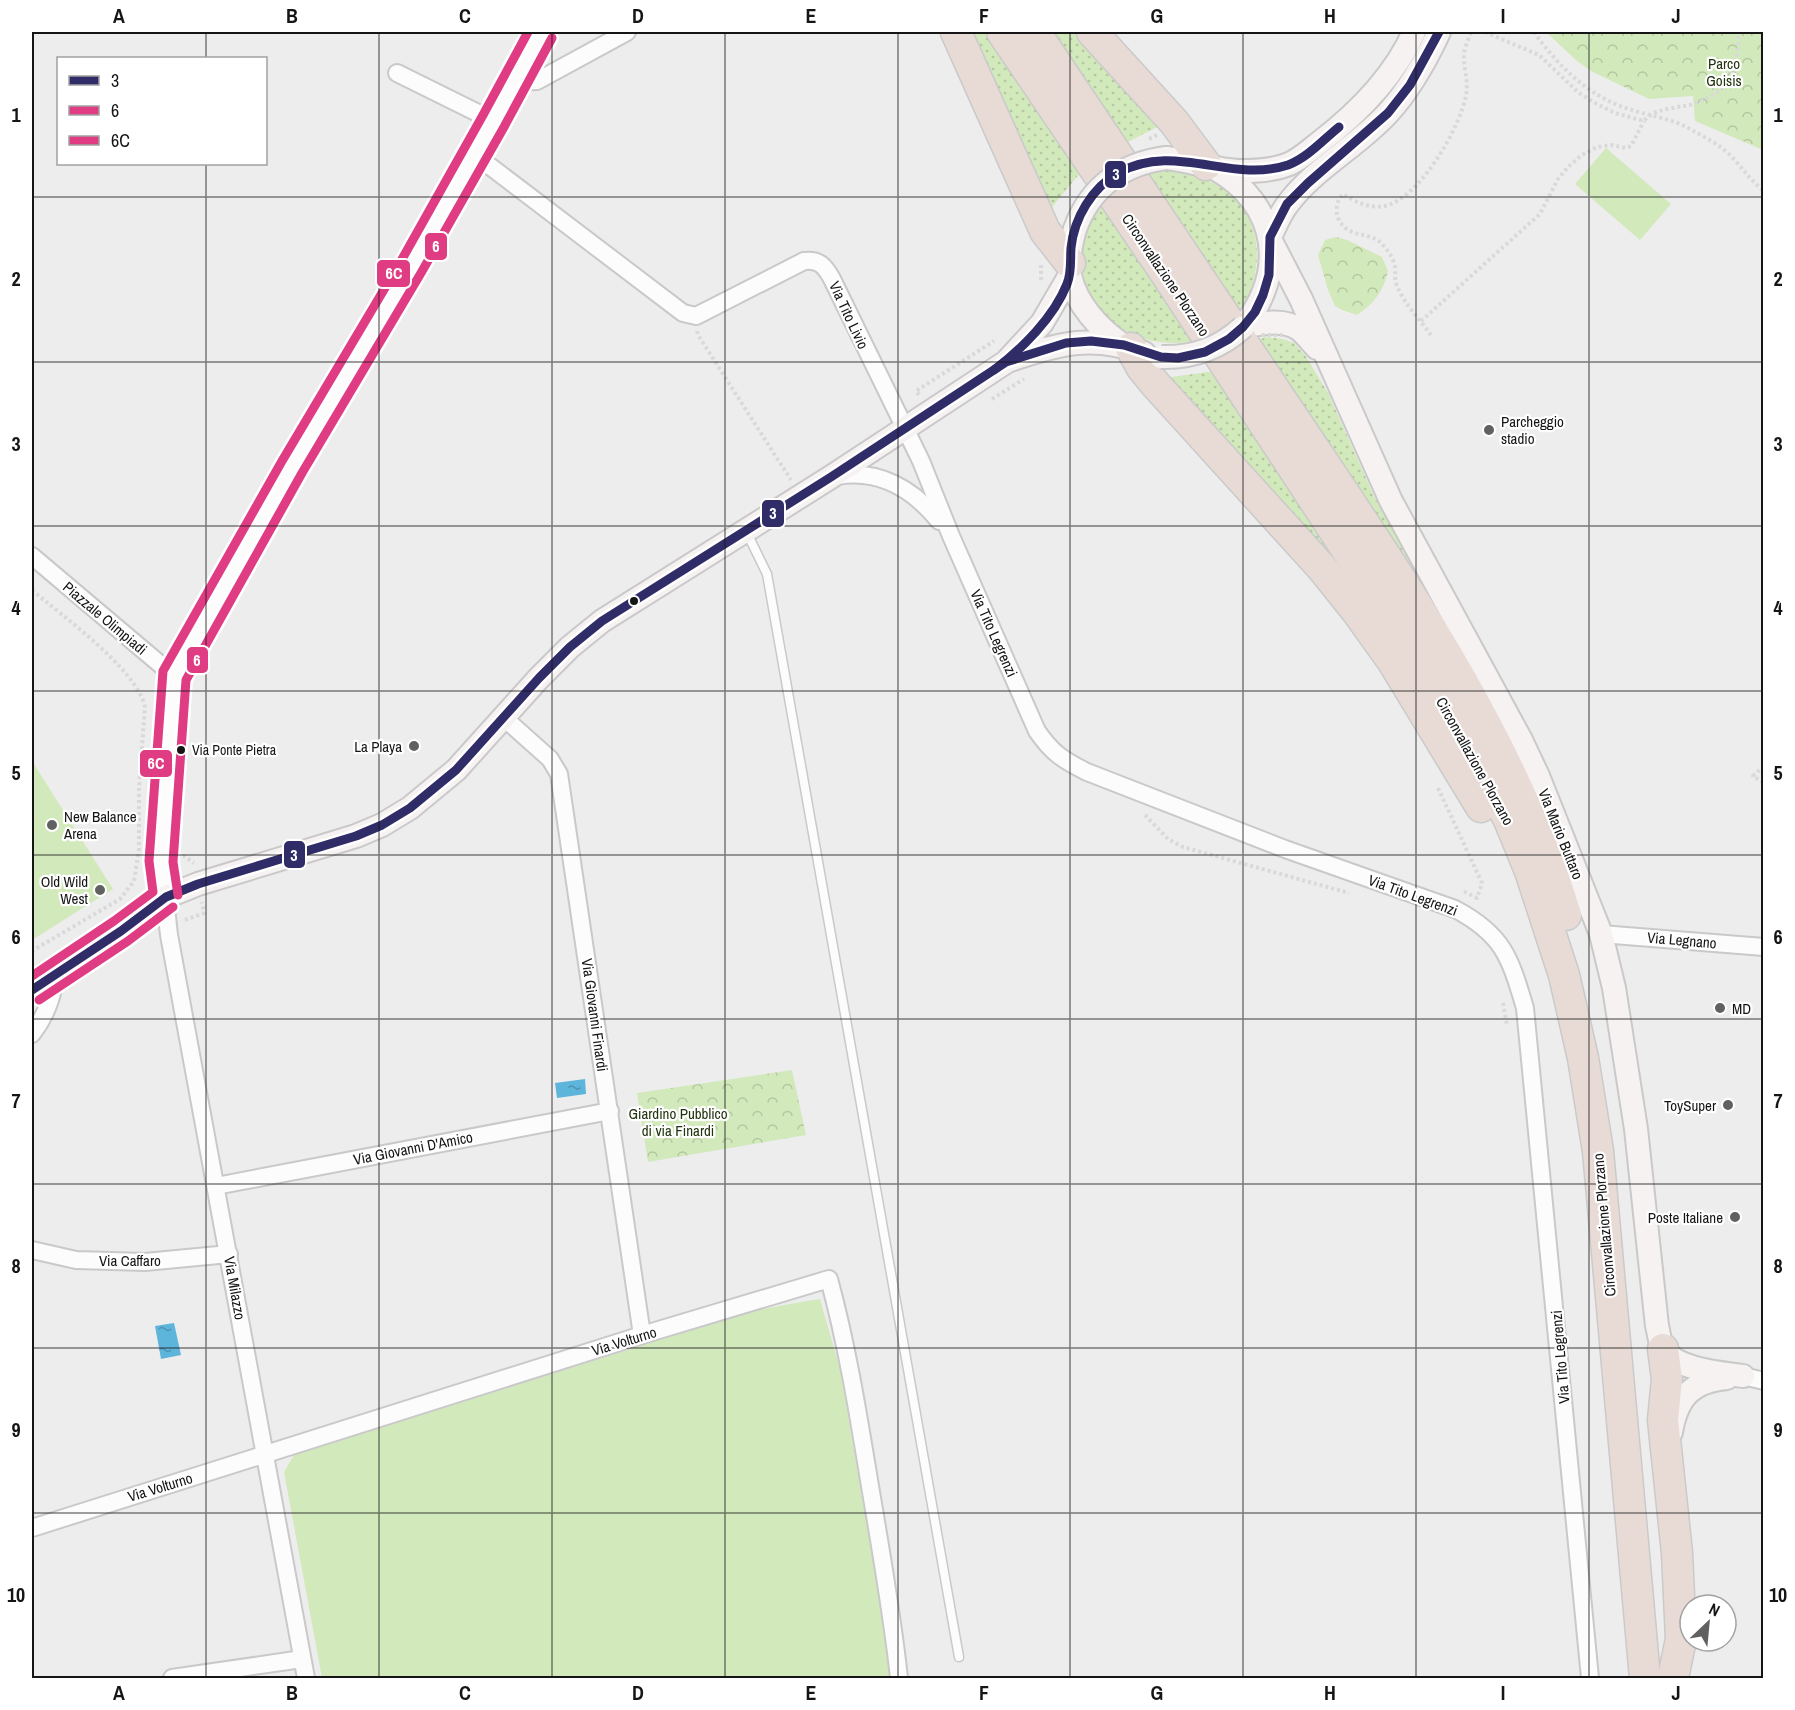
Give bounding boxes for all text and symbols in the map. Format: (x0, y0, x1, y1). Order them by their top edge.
text: A (113, 2, 125, 29)
text: B (286, 2, 298, 29)
text: C (459, 2, 471, 29)
text: D (632, 2, 644, 29)
text: E (806, 2, 817, 29)
text: F (979, 2, 989, 29)
text: G (1151, 2, 1163, 29)
text: H (1324, 2, 1336, 29)
text: I (1501, 2, 1505, 29)
text: J (1671, 2, 1681, 29)
park label: Parco Goisis (1706, 53, 1742, 91)
legend (57, 57, 267, 165)
text: 3 (111, 68, 119, 93)
text: 6 (111, 98, 119, 123)
text: 1 (11, 101, 21, 128)
text: 1 (1773, 101, 1783, 128)
text: 6C (111, 128, 130, 153)
line badge: 3 (1104, 160, 1127, 189)
text: 3 (1112, 163, 1120, 185)
street label: Circonvallazione Plorzano (1117, 210, 1215, 341)
line badge: 6 (424, 232, 448, 261)
text: 6 (432, 235, 440, 257)
line badge: 6C (376, 259, 411, 288)
text: 6C (386, 262, 402, 284)
text: 2 (11, 265, 21, 292)
text: 2 (1773, 265, 1783, 292)
street label: Via Tito Livio (824, 278, 874, 352)
place label: Parcheggio stadio (1501, 411, 1564, 449)
marker: Parcheggio stadio (1482, 423, 1496, 437)
text: 3 (11, 430, 21, 457)
text: 3 (1773, 430, 1783, 457)
line badge: 3 (761, 499, 785, 528)
text: 3 (769, 502, 777, 524)
street label: Piazzale Olimpiadi (58, 577, 152, 659)
street label: Via Tito Legrenzi (965, 586, 1023, 680)
text: 4 (11, 594, 21, 621)
text: 4 (1773, 594, 1783, 621)
unlabelled marker (628, 595, 640, 607)
line badge: 6 (186, 646, 209, 674)
text: 6 (193, 649, 201, 671)
street label: Circonvallazione Plorzano (1431, 693, 1519, 829)
place label: La Playa (354, 736, 402, 757)
marker: La Playa (407, 739, 421, 753)
place label: Via Ponte Pietra (192, 741, 277, 759)
marker: Via Ponte Pietra (175, 744, 187, 756)
line badge: 6C (139, 749, 173, 778)
text: 6C (148, 752, 164, 774)
text: 5 (11, 759, 21, 786)
text: 5 (1773, 759, 1783, 786)
street label: Via Mario Buttaro (1533, 785, 1589, 883)
place label: New Balance Arena (63, 806, 137, 844)
marker: New Balance Arena (45, 818, 59, 832)
line badge: 3 (283, 840, 306, 869)
text: 3 (290, 844, 298, 866)
street label: Via Tito Legrenzi (1365, 869, 1461, 921)
place label: Old Wild West (41, 871, 89, 909)
marker: Old Wild West (93, 883, 107, 897)
text: 6 (11, 923, 21, 950)
text: 6 (1773, 923, 1783, 950)
street label: Via Legnano (1646, 927, 1718, 954)
street label: Via Giovanni Finardi (577, 957, 613, 1073)
place label: MD (1732, 998, 1751, 1019)
marker: MD (1713, 1001, 1727, 1015)
text: 7 (11, 1087, 21, 1114)
text: 7 (1773, 1087, 1783, 1114)
place label: ToySuper (1664, 1095, 1716, 1116)
marker: ToySuper (1721, 1098, 1735, 1112)
park label: Giardino Pubblico di via Finardi (628, 1103, 728, 1141)
street label: Via Giovanni D'Amico (352, 1126, 475, 1170)
street label: Circonvallazione Plorzano (1587, 1152, 1621, 1297)
place label: Poste Italiane (1648, 1207, 1723, 1228)
marker: Poste Italiane (1728, 1210, 1742, 1224)
street label: Via Caffaro (99, 1250, 161, 1271)
text: 8 (11, 1252, 21, 1279)
text: 8 (1773, 1252, 1783, 1279)
street label: Via Milazzo (219, 1255, 251, 1322)
street label: Via Tito Legrenzi (1545, 1309, 1575, 1405)
street label: Via Volturno (589, 1321, 659, 1361)
text: 9 (11, 1416, 21, 1443)
text: 9 (1773, 1416, 1783, 1443)
street label: Via Volturno (125, 1467, 195, 1507)
text: 10 (7, 1581, 25, 1608)
text: 10 (1769, 1581, 1787, 1608)
north arrow (1678, 1593, 1738, 1653)
text: N (1705, 1598, 1724, 1621)
text: A (113, 1679, 125, 1706)
text: B (286, 1679, 298, 1706)
text: C (459, 1679, 471, 1706)
text: D (632, 1679, 644, 1706)
text: E (806, 1679, 817, 1706)
text: F (979, 1679, 989, 1706)
text: G (1151, 1679, 1163, 1706)
text: H (1324, 1679, 1336, 1706)
text: I (1501, 1679, 1505, 1706)
text: J (1671, 1679, 1681, 1706)

